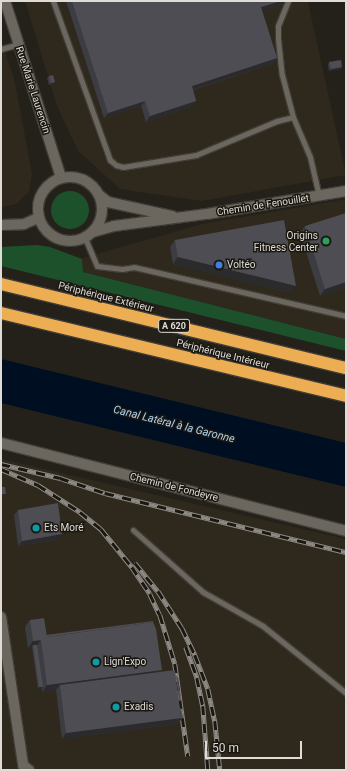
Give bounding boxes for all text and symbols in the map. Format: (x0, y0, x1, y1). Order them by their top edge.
street label: Rue Marie Laurencin (13, 45, 53, 135)
street label: Chemin de Fenouillet (216, 192, 310, 218)
place label: Origins Fitness Center (254, 229, 318, 252)
marker: Origins Fitness Center (321, 236, 331, 246)
place label: Voltéo (227, 259, 256, 271)
marker: Voltéo (214, 260, 224, 270)
street label: Périphérique Extérieur (57, 279, 155, 315)
road number: A 620 (158, 319, 190, 333)
street label: Périphérique Intérieur (175, 337, 271, 371)
water label: Canal Latéral à la Garonne (112, 404, 236, 446)
street label: Chemin de Fondeyre (128, 470, 220, 504)
place label: Ets Moré (44, 522, 84, 534)
marker: Ets Moré (31, 523, 41, 533)
place label: Lign'Expo (104, 656, 146, 668)
marker: Lign'Expo (91, 657, 101, 667)
place label: Exadis (124, 701, 153, 713)
marker: Exadis (111, 702, 121, 712)
scale bar (207, 733, 304, 759)
text: 50 m (212, 741, 239, 755)

